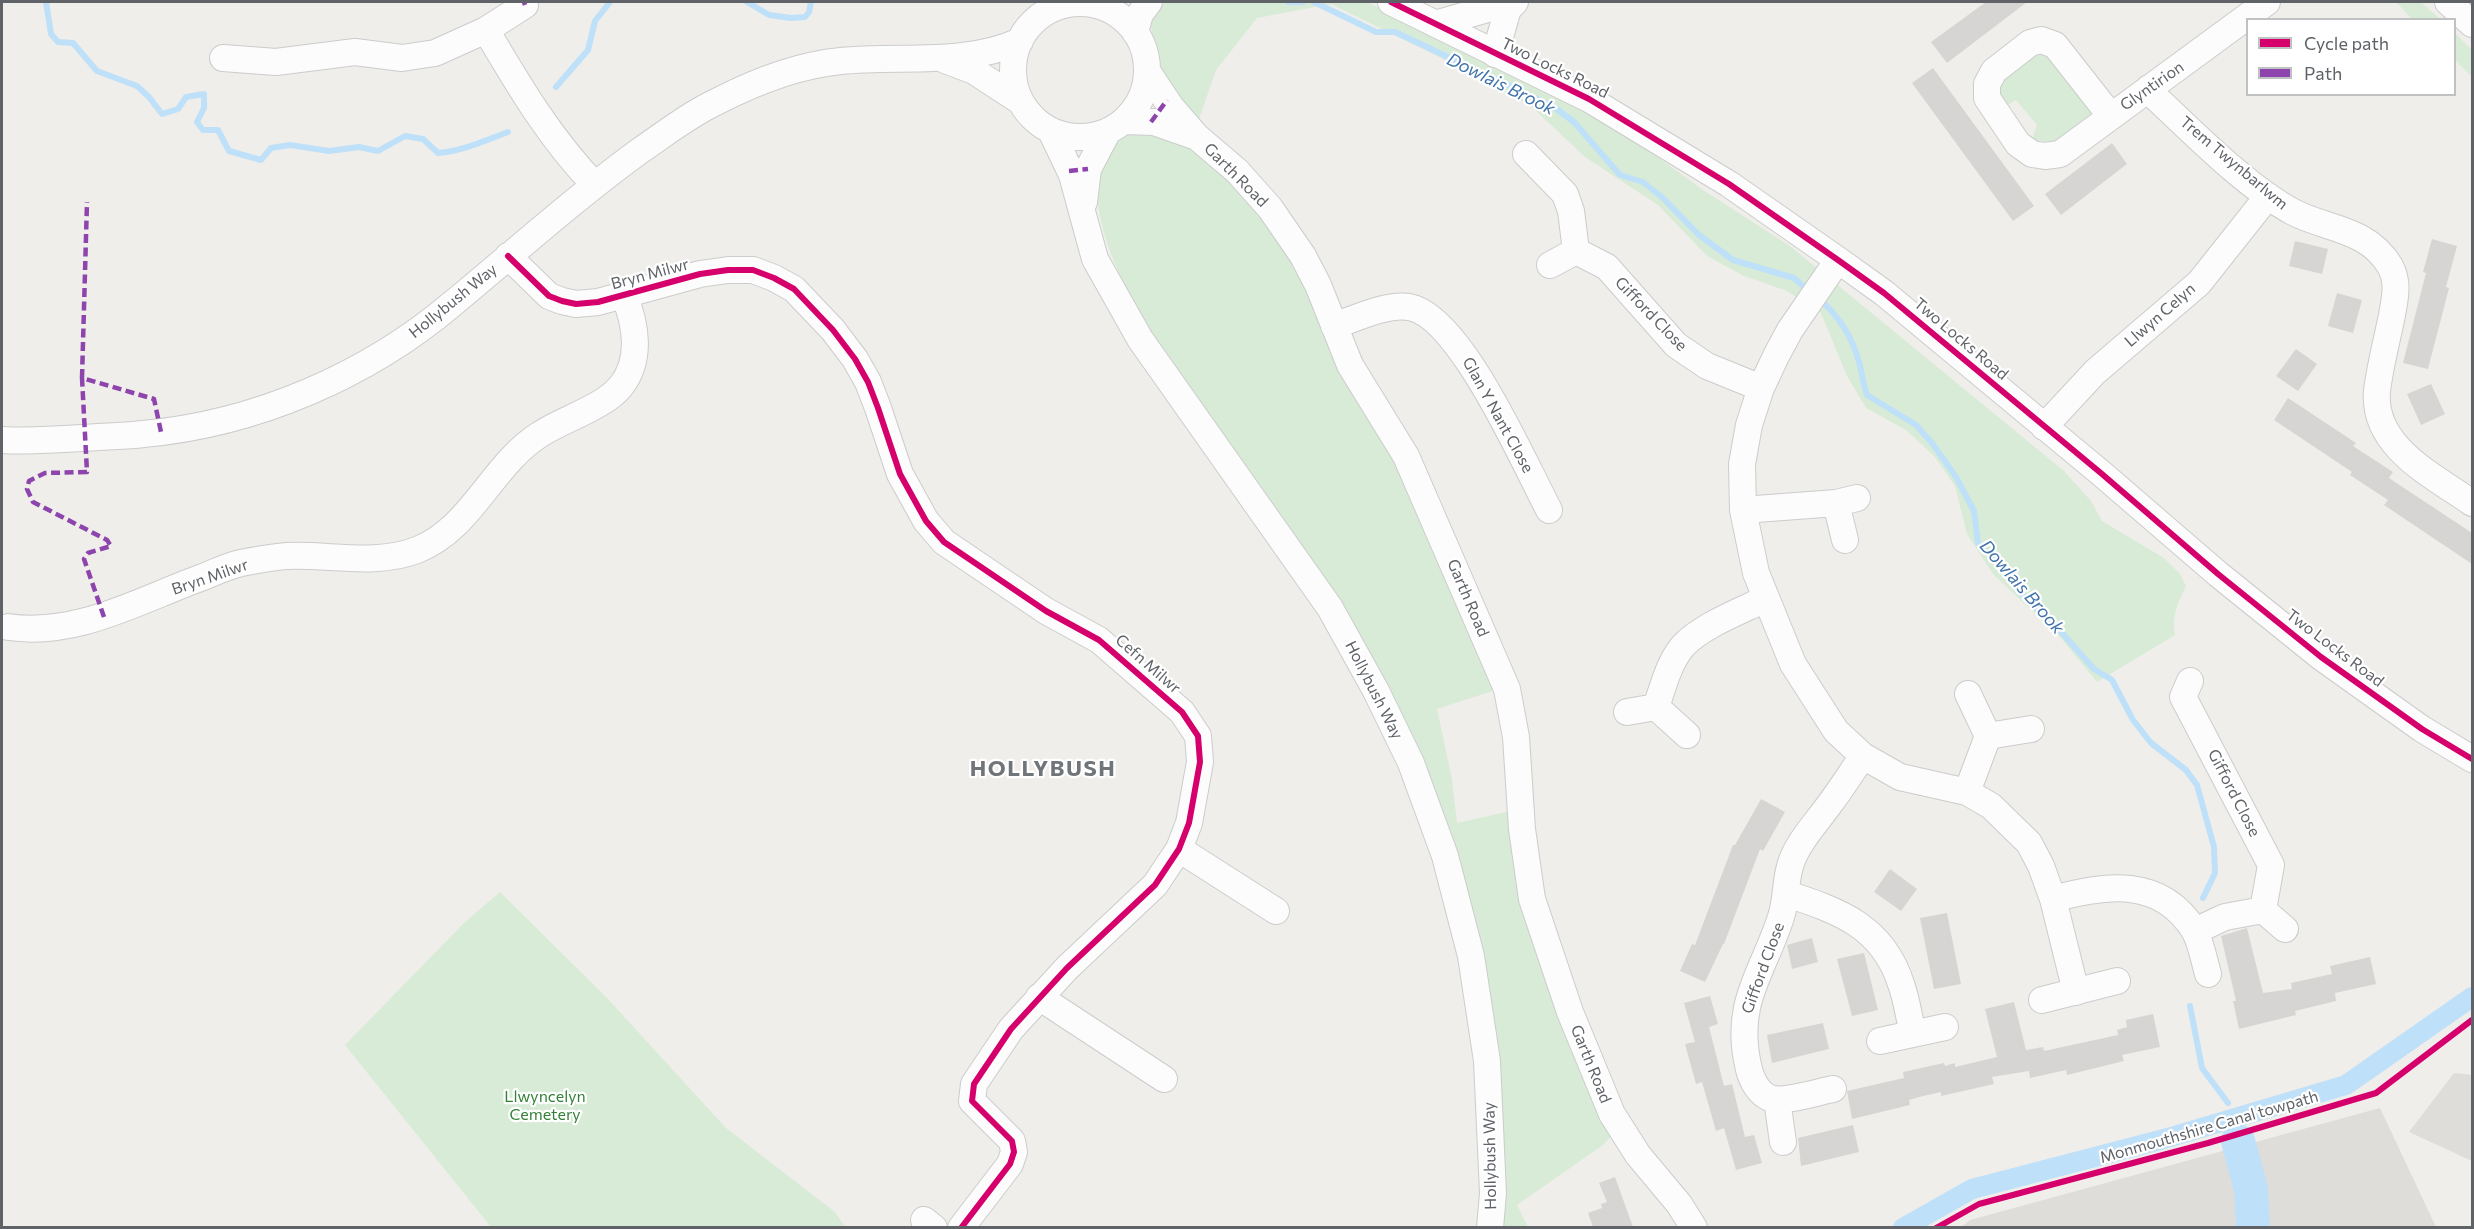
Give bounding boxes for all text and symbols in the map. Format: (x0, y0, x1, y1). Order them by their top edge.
legend (2246, 18, 2456, 96)
text: Cycle path (2304, 32, 2389, 54)
street label: Two Locks Road (1498, 34, 1612, 102)
water label: Dowlais Brook (1443, 48, 1559, 120)
street label: Glyntirion (2117, 57, 2187, 115)
text: Path (2304, 62, 2342, 84)
street label: Trem Twynbarlwm (2176, 112, 2292, 214)
street label: Garth Road (1200, 139, 1272, 211)
street label: Bryn Milwr (609, 254, 691, 294)
street label: Hollybush Way (405, 260, 501, 342)
street label: Gifford Close (1611, 273, 1691, 355)
street label: Llwyn Celyn (2121, 279, 2199, 351)
street label: Two Locks Road (1910, 294, 2012, 384)
street label: Glan Y Nant Close (1458, 354, 1538, 476)
water label: Dowlais Brook (1975, 535, 2069, 639)
street label: Bryn Milwr (169, 555, 251, 599)
street label: Garth Road (1443, 556, 1493, 640)
street label: Two Locks Road (2282, 605, 2388, 691)
street label: Cefn Milwr (1111, 630, 1185, 698)
street label: Hollybush Way (1341, 638, 1407, 742)
street label: Gifford Close (2204, 746, 2264, 840)
district label: HOLLYBUSH (970, 756, 1116, 782)
street label: Gifford Close (1738, 920, 1788, 1016)
street label: Garth Road (1567, 1022, 1615, 1106)
park label: Llwyncelyn Cemetery (504, 1087, 586, 1125)
street label: Monmouthshire Canal towpath (2098, 1087, 2320, 1167)
street label: Hollybush Way (1479, 1102, 1501, 1210)

